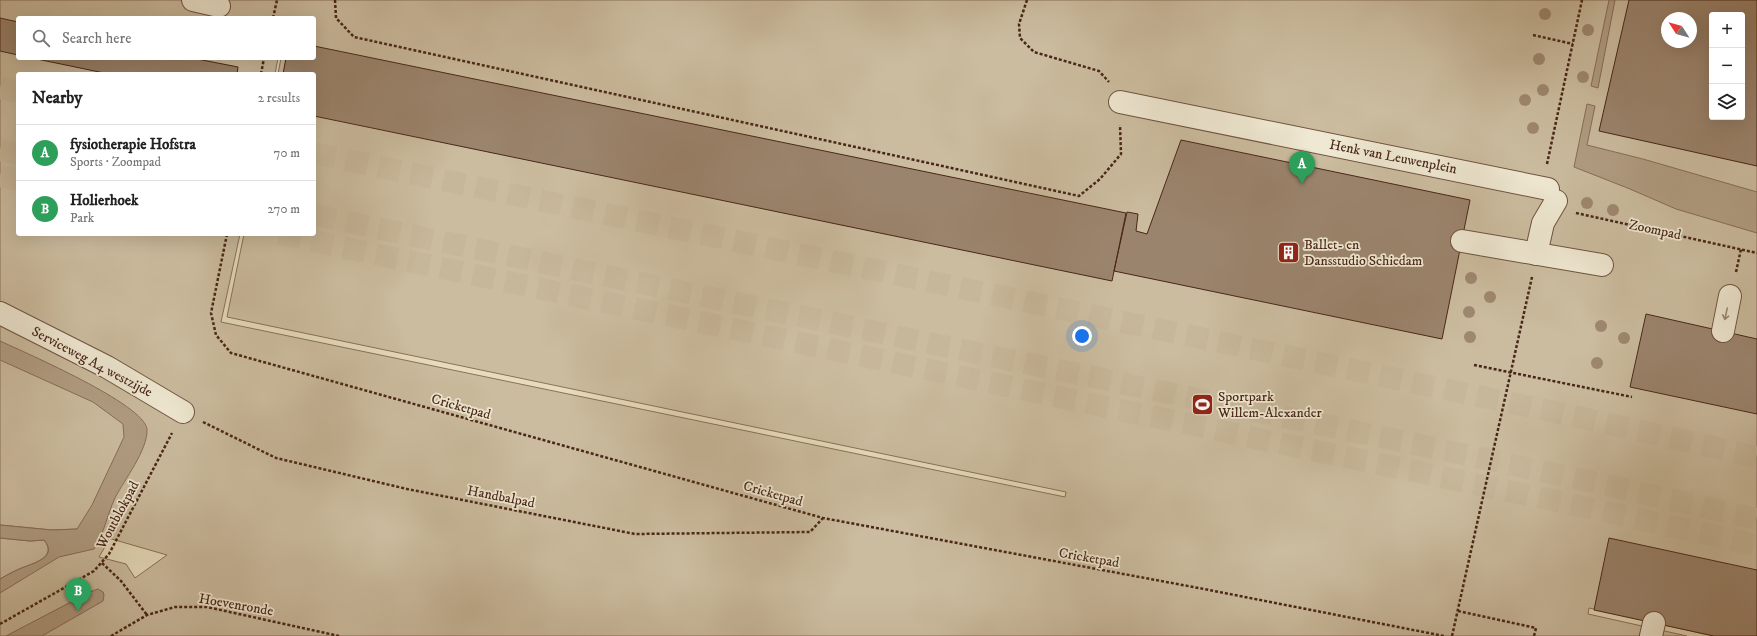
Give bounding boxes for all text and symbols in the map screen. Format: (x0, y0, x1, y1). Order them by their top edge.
north arrow (1661, 12, 1697, 48)
map controls (1709, 12, 1745, 120)
button: + (1709, 12, 1745, 48)
search box (16, 16, 316, 60)
icon: search (30, 27, 52, 49)
text: Search here (62, 29, 131, 48)
button: − (1709, 48, 1745, 84)
button: layers (1709, 84, 1745, 120)
text: Nearby (32, 87, 82, 109)
text: 2 results (258, 90, 300, 106)
text: fysiotherapie Hofstra (70, 135, 196, 154)
street label: Henk van Leuwenplein (1328, 136, 1459, 178)
text: A (41, 145, 49, 161)
text: 70 m (274, 145, 300, 161)
pin: A (1289, 151, 1315, 184)
text: Sports · Zoompad (70, 154, 161, 170)
text: Holierhoek (70, 191, 138, 210)
text: B (41, 201, 49, 217)
text: 270 m (268, 201, 300, 217)
text: Park (70, 210, 94, 226)
street label: Zoompad (1627, 216, 1683, 244)
place label: Ballet- en Dansstudio Schiedam (1304, 236, 1423, 270)
building icon: Ballet- en Dansstudio Schiedam (1276, 240, 1302, 266)
one-way arrow (1722, 307, 1730, 320)
street label: Serviceweg A4 westzijde (28, 323, 156, 402)
your location (1072, 326, 1092, 346)
place label: Sportpark Willem-Alexander (1217, 388, 1323, 422)
street label: Cricketpad (429, 390, 493, 424)
sports icon: Sportpark Willem-Alexander (1189, 392, 1215, 418)
street label: Cricketpad (741, 477, 805, 511)
street label: Woutblokpad (92, 478, 143, 553)
street label: Handbalpad (466, 482, 536, 512)
street label: Cricketpad (1057, 544, 1121, 572)
pin: B (65, 578, 91, 611)
street label: Hoevenronde (197, 590, 275, 620)

